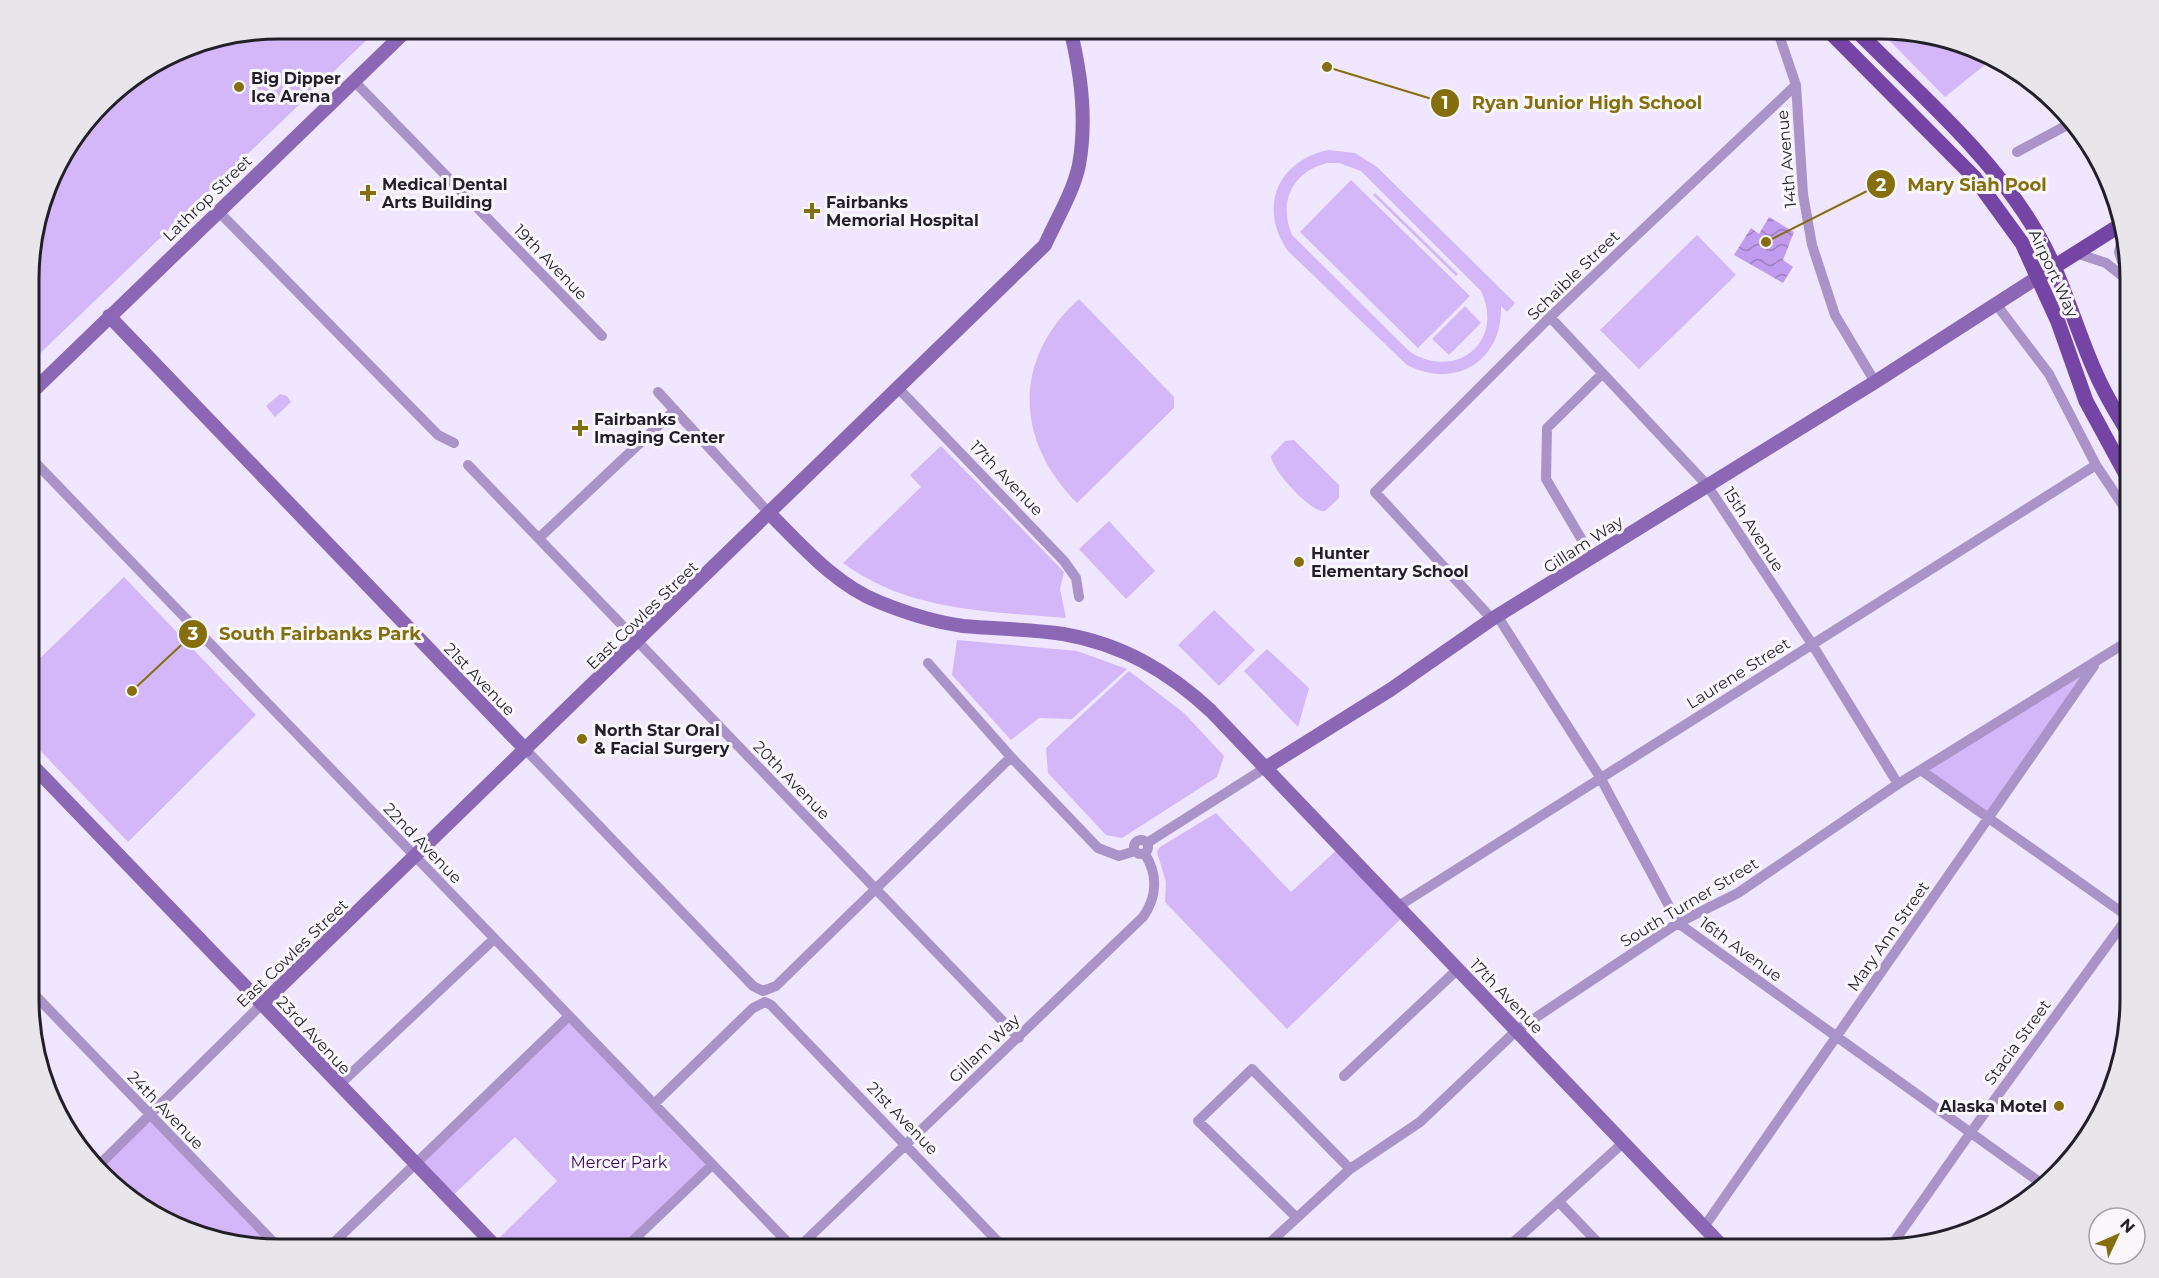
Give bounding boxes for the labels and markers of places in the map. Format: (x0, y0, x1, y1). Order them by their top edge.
place label: Big Dipper Ice Arena (251, 69, 341, 106)
marker: Big Dipper Ice Arena (232, 80, 246, 94)
callout: Ryan Junior High School (1430, 85, 1715, 121)
callout: Mary Siah Pool (1866, 166, 2059, 202)
place label: Medical Dental Arts Building (381, 175, 508, 212)
marker: Medical Dental Arts Building (359, 184, 377, 202)
place label: Fairbanks Memorial Hospital (826, 193, 979, 230)
marker: Fairbanks Memorial Hospital (803, 202, 821, 220)
place label: Fairbanks Imaging Center (594, 410, 725, 447)
marker: Fairbanks Imaging Center (571, 419, 589, 437)
place label: Hunter Elementary School (1311, 544, 1469, 581)
marker: Hunter Elementary School (1292, 555, 1306, 569)
callout: South Fairbanks Park (178, 616, 433, 652)
place label: North Star Oral & Facial Surgery (594, 721, 730, 758)
marker: North Star Oral & Facial Surgery (575, 732, 589, 746)
place label: Alaska Motel (1938, 1097, 2047, 1116)
marker: Alaska Motel (2052, 1099, 2066, 1113)

